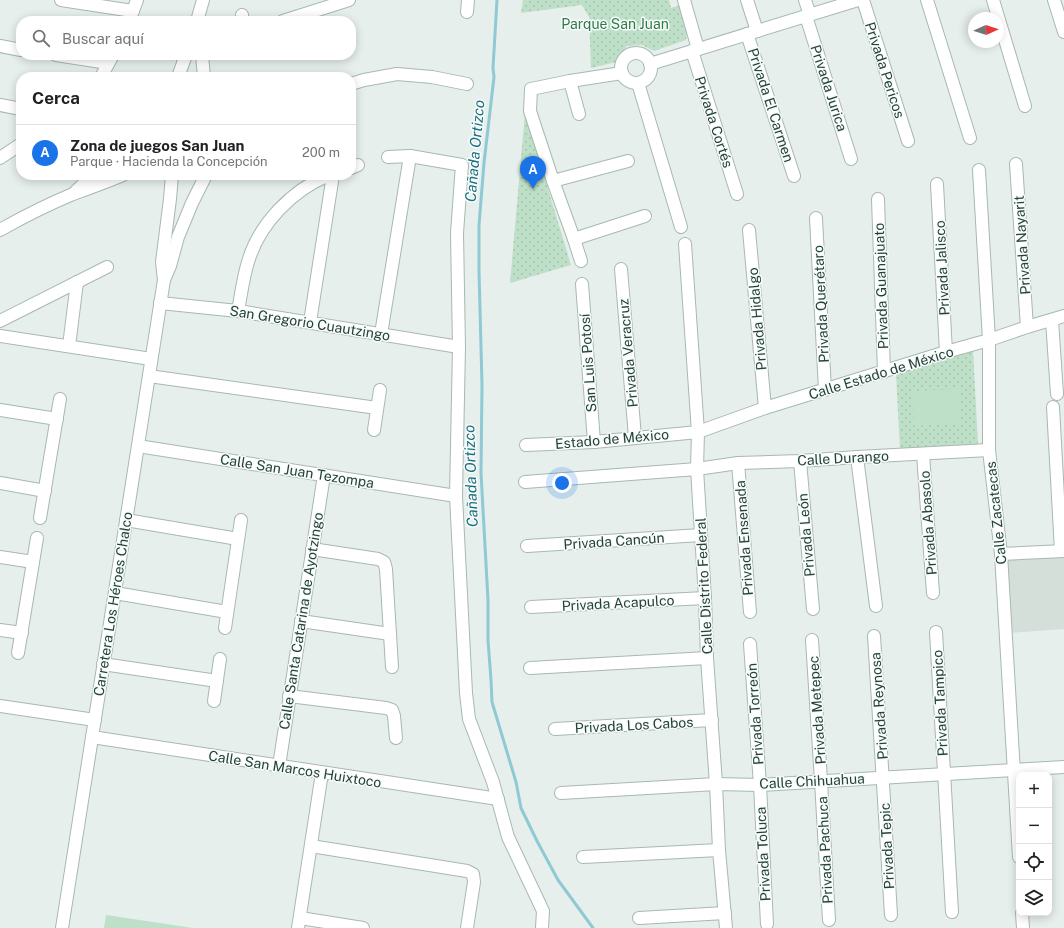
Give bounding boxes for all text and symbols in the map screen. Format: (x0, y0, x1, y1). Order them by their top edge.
north arrow (968, 12, 1004, 48)
search box (16, 16, 356, 60)
park label: Parque San Juan (561, 16, 669, 32)
street label: Privada Pericos (862, 20, 908, 120)
icon: search (30, 27, 52, 49)
text: Buscar aquí (62, 30, 144, 47)
street label: Privada Jurica (808, 43, 850, 133)
street label: Privada El Carmen (745, 46, 797, 164)
street label: Privada Cortés (692, 74, 736, 170)
text: Cerca (32, 88, 80, 108)
water label: Cañada Ortizco (462, 99, 487, 203)
text: Zona de juegos San Juan (70, 137, 245, 154)
text: A (40, 145, 50, 160)
text: 200 m (302, 145, 340, 160)
text: Parque · Hacienda la Concepción (70, 154, 268, 169)
pin: A (520, 156, 546, 189)
street label: Privada Nayarit (1011, 195, 1033, 295)
street label: Privada Jalisco (932, 220, 952, 316)
street label: Privada Guanajuato (871, 223, 891, 349)
street label: Privada Querétaro (810, 245, 832, 363)
street label: Privada Hidalgo (745, 267, 769, 371)
street label: Privada Veracruz (615, 298, 641, 408)
street label: San Gregorio Cuautzingo (229, 302, 392, 344)
street label: San Luis Potosí (577, 313, 599, 413)
street label: Calle Estado de México (807, 343, 955, 403)
water label: Cañada Ortizco (460, 424, 481, 528)
street label: Estado de México (554, 426, 670, 452)
street label: Calle Durango (797, 448, 889, 468)
street label: Calle San Juan Tezompa (219, 451, 375, 491)
street label: Calle Zacatecas (983, 461, 1009, 565)
street label: Privada Abasolo (916, 470, 940, 576)
your location (552, 473, 572, 493)
street label: Privada Ensenada (732, 480, 756, 596)
street label: Privada León (794, 493, 818, 577)
street label: Carretera Los Héroes Chalco (91, 511, 135, 697)
street label: Calle Santa Catarina de Ayotzingo (276, 511, 326, 731)
street label: Calle Distrito Federal (692, 517, 716, 655)
street label: Privada Cancún (563, 529, 665, 553)
street label: Privada Acapulco (561, 592, 675, 614)
street label: Privada Tampico (929, 649, 951, 757)
street label: Privada Reynosa (867, 652, 891, 760)
street label: Privada Metepec (805, 655, 829, 765)
street label: Privada Torreón (743, 663, 767, 765)
street label: Privada Los Cabos (574, 714, 694, 736)
street label: Calle San Marcos Huixtoco (207, 747, 383, 791)
street label: Calle Chihuahua (759, 770, 865, 792)
map controls (1016, 772, 1052, 916)
button: + (1016, 772, 1052, 808)
street label: Privada Pachuca (814, 796, 836, 904)
street label: Privada Tepic (877, 802, 897, 890)
street label: Privada Toluca (753, 806, 773, 902)
button: − (1016, 808, 1052, 844)
button: locate (1016, 844, 1052, 880)
button: layers (1016, 880, 1052, 916)

